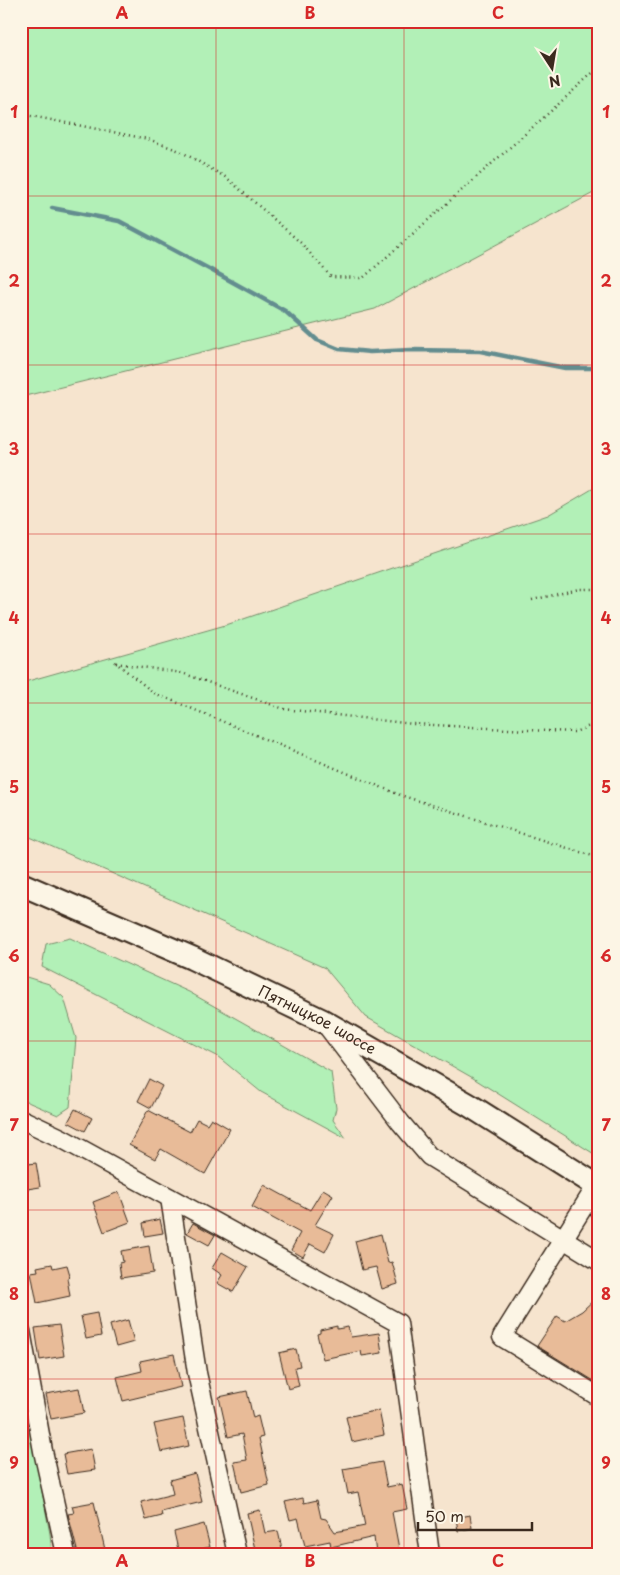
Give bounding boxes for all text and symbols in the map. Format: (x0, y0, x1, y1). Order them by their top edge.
text: A (116, 0, 129, 24)
text: B (305, 0, 316, 24)
text: C (492, 0, 504, 24)
north arrow (528, 42, 578, 92)
text: N (547, 70, 562, 93)
text: 1 (10, 99, 18, 123)
text: 1 (602, 99, 610, 123)
text: 2 (8, 268, 20, 292)
text: 2 (600, 268, 612, 292)
text: 3 (9, 436, 19, 460)
text: 3 (601, 436, 611, 460)
text: 4 (9, 605, 20, 629)
text: 4 (601, 605, 612, 629)
text: 5 (9, 774, 19, 798)
text: 5 (601, 774, 611, 798)
text: 6 (8, 943, 20, 967)
text: 6 (600, 943, 612, 967)
street label: Пятницкое шоссе (255, 979, 381, 1059)
text: 7 (9, 1112, 19, 1136)
text: 7 (601, 1112, 611, 1136)
text: 8 (9, 1281, 19, 1305)
text: 8 (601, 1281, 611, 1305)
text: 9 (9, 1450, 19, 1474)
text: 9 (601, 1450, 611, 1474)
scale bar (418, 1500, 531, 1532)
text: 50 m (425, 1504, 464, 1527)
text: A (116, 1548, 129, 1572)
text: B (305, 1548, 316, 1572)
text: C (492, 1548, 504, 1572)

